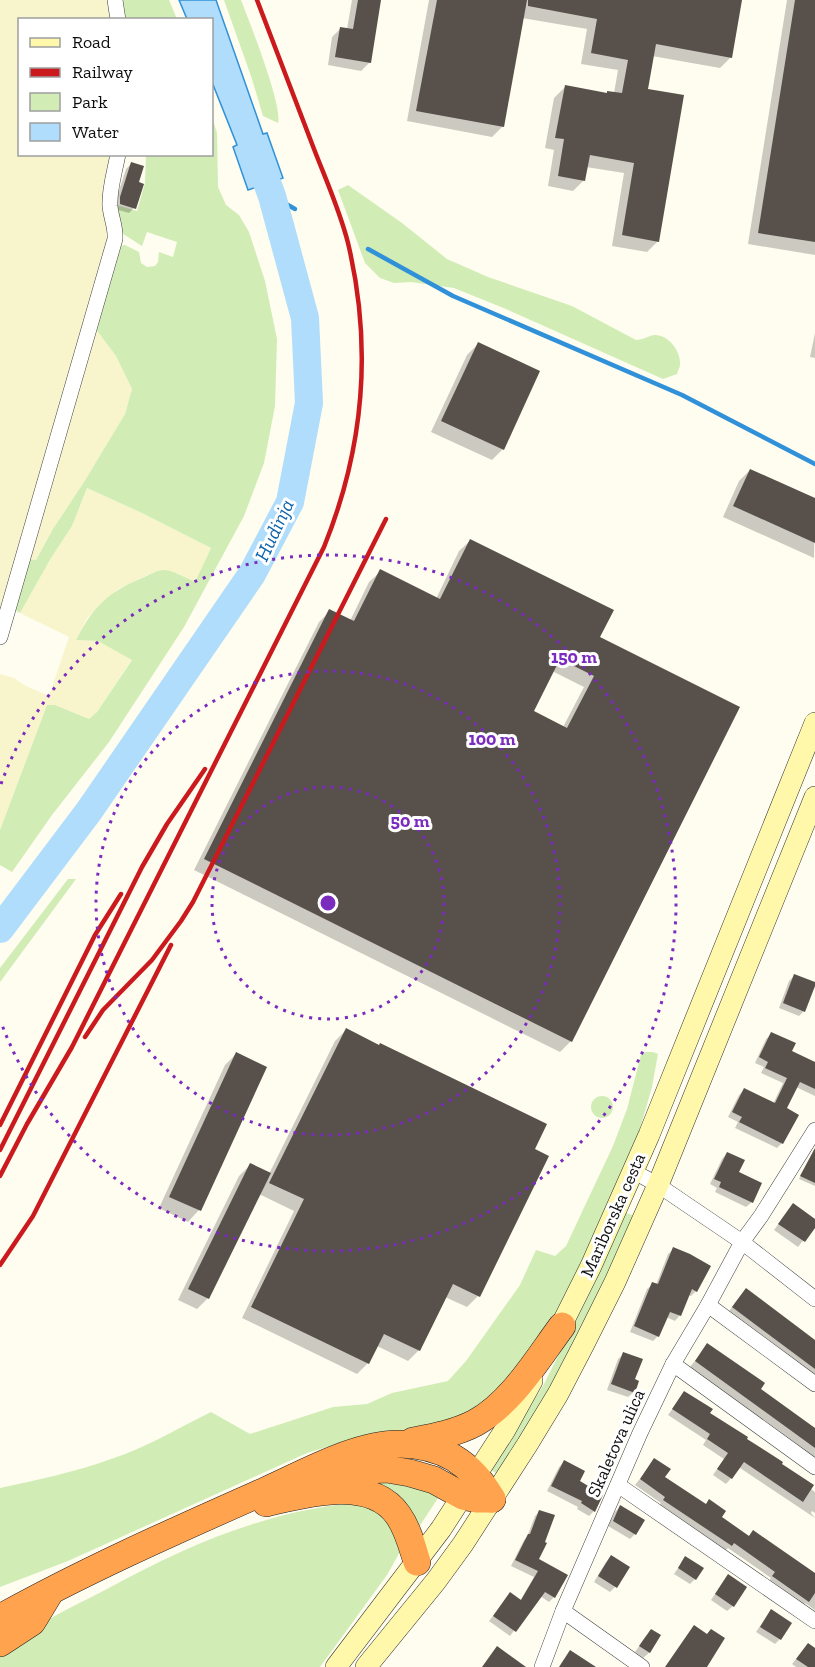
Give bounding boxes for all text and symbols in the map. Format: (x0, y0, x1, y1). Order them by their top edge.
legend (18, 18, 213, 156)
text: Road (72, 31, 111, 53)
text: Railway (72, 61, 134, 83)
text: Park (72, 91, 108, 113)
text: Water (72, 121, 119, 143)
water label: Hudinja (249, 495, 299, 565)
text: 150 m (551, 646, 597, 668)
text: 100 m (468, 728, 516, 750)
text: 50 m (391, 810, 430, 832)
centre of rings (318, 893, 338, 913)
street label: Mariborska cesta (576, 1149, 650, 1280)
street label: Skaletova ulica (582, 1386, 650, 1500)

